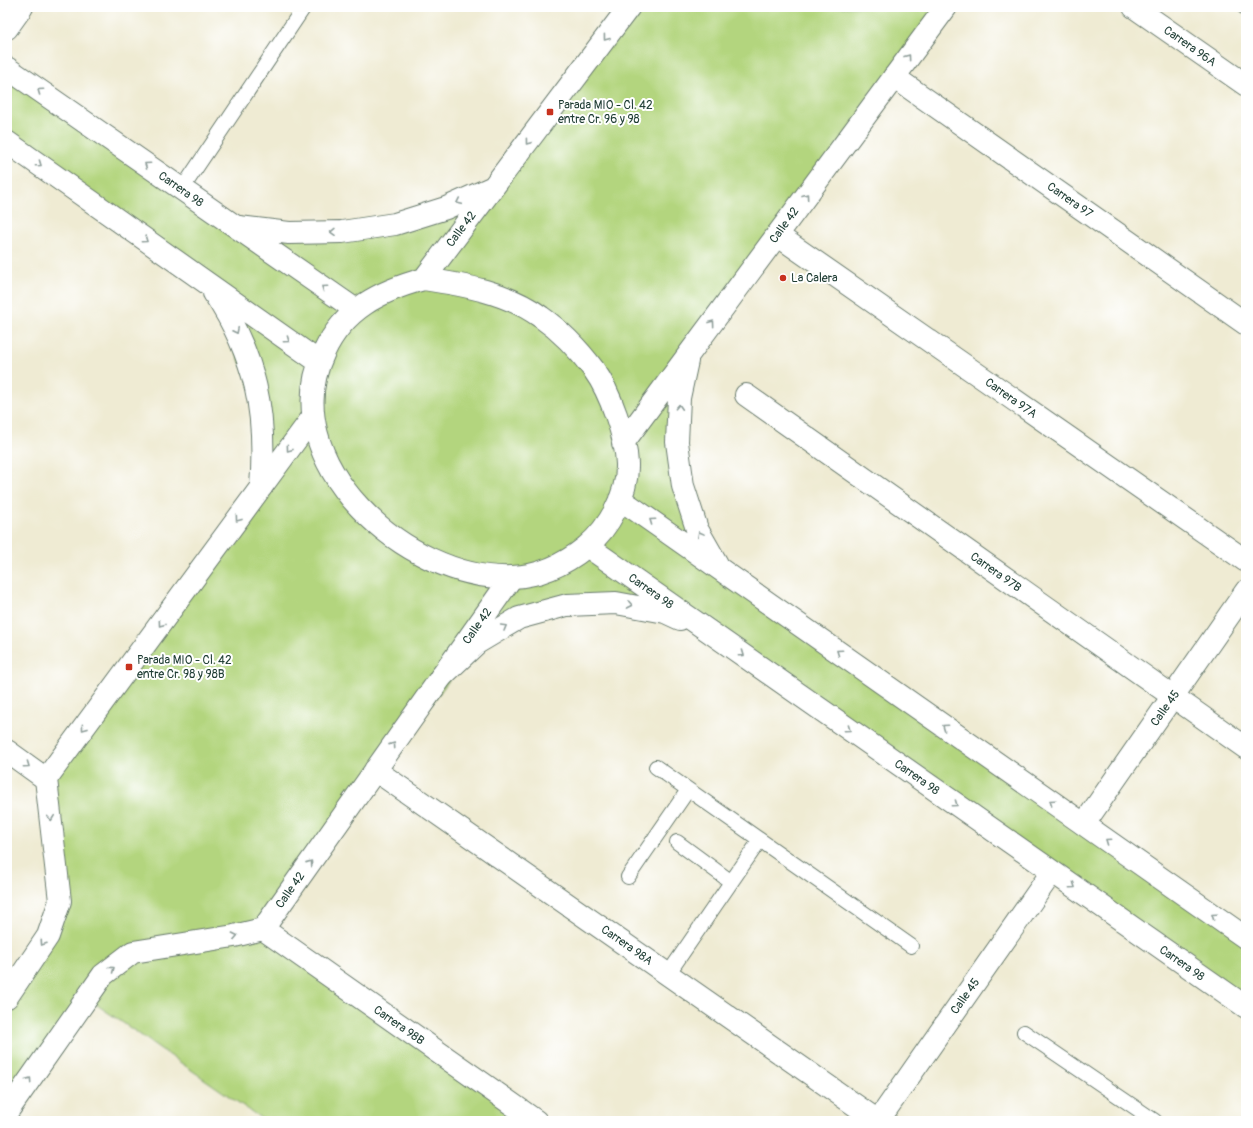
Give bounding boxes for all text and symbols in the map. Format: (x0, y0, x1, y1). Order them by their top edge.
street label: Carrera 96A (1161, 23, 1219, 70)
one-way arrow (604, 34, 611, 41)
one-way arrow (903, 55, 910, 62)
one-way arrow (37, 88, 44, 96)
place label: Parada MIO - Cl. 42 entre Cr. 96 y 98 (558, 98, 653, 127)
marker: Parada MIO - Cl. 42 entre Cr. 96 y 98 (545, 107, 555, 117)
one-way arrow (525, 137, 532, 144)
one-way arrow (35, 159, 42, 167)
one-way arrow (144, 163, 151, 170)
street label: Carrera 98 (155, 168, 206, 210)
street label: Carrera 97 (1044, 179, 1096, 222)
one-way arrow (801, 193, 808, 200)
one-way arrow (455, 198, 462, 206)
street label: Calle 42 (766, 204, 803, 246)
street label: Calle 42 (443, 208, 480, 250)
one-way arrow (330, 228, 336, 236)
one-way arrow (140, 235, 147, 242)
place label: La Calera (791, 271, 838, 286)
marker: La Calera (778, 273, 788, 283)
one-way arrow (321, 285, 328, 293)
one-way arrow (707, 320, 714, 327)
one-way arrow (231, 327, 239, 335)
one-way arrow (283, 335, 290, 343)
street label: Carrera 97A (982, 375, 1040, 422)
one-way arrow (674, 404, 683, 410)
one-way arrow (287, 445, 294, 452)
one-way arrow (235, 515, 243, 522)
one-way arrow (650, 519, 657, 526)
one-way arrow (697, 531, 705, 538)
street label: Carrera 97B (967, 549, 1024, 596)
street label: Carrera 98 (625, 570, 676, 612)
one-way arrow (627, 601, 633, 609)
street label: Calle 42 (460, 605, 495, 647)
one-way arrow (159, 619, 166, 626)
one-way arrow (500, 624, 507, 631)
one-way arrow (738, 649, 745, 657)
one-way arrow (836, 649, 843, 657)
place label: Parada MIO - Cl. 42 entre Cr. 98 y 98B (137, 653, 232, 682)
marker: Parada MIO - Cl. 42 entre Cr. 98 y 98B (124, 662, 134, 672)
street label: Calle 45 (1148, 687, 1183, 729)
one-way arrow (82, 724, 89, 731)
one-way arrow (844, 724, 851, 731)
one-way arrow (943, 725, 950, 732)
one-way arrow (388, 742, 396, 749)
street label: Carrera 98 (891, 756, 942, 798)
one-way arrow (22, 760, 29, 767)
one-way arrow (951, 799, 958, 807)
one-way arrow (1049, 800, 1056, 807)
one-way arrow (46, 815, 55, 821)
one-way arrow (1105, 839, 1112, 846)
one-way arrow (305, 860, 312, 867)
street label: Calle 42 (273, 869, 308, 911)
one-way arrow (1069, 881, 1076, 889)
one-way arrow (1211, 913, 1218, 921)
street label: Carrera 98A (598, 922, 656, 969)
one-way arrow (232, 932, 238, 940)
one-way arrow (41, 939, 48, 946)
street label: Carrera 98 (1156, 942, 1207, 984)
one-way arrow (107, 966, 114, 973)
street label: Calle 45 (948, 975, 983, 1017)
street label: Carrera 98B (370, 1002, 427, 1049)
one-way arrow (24, 1077, 32, 1084)

